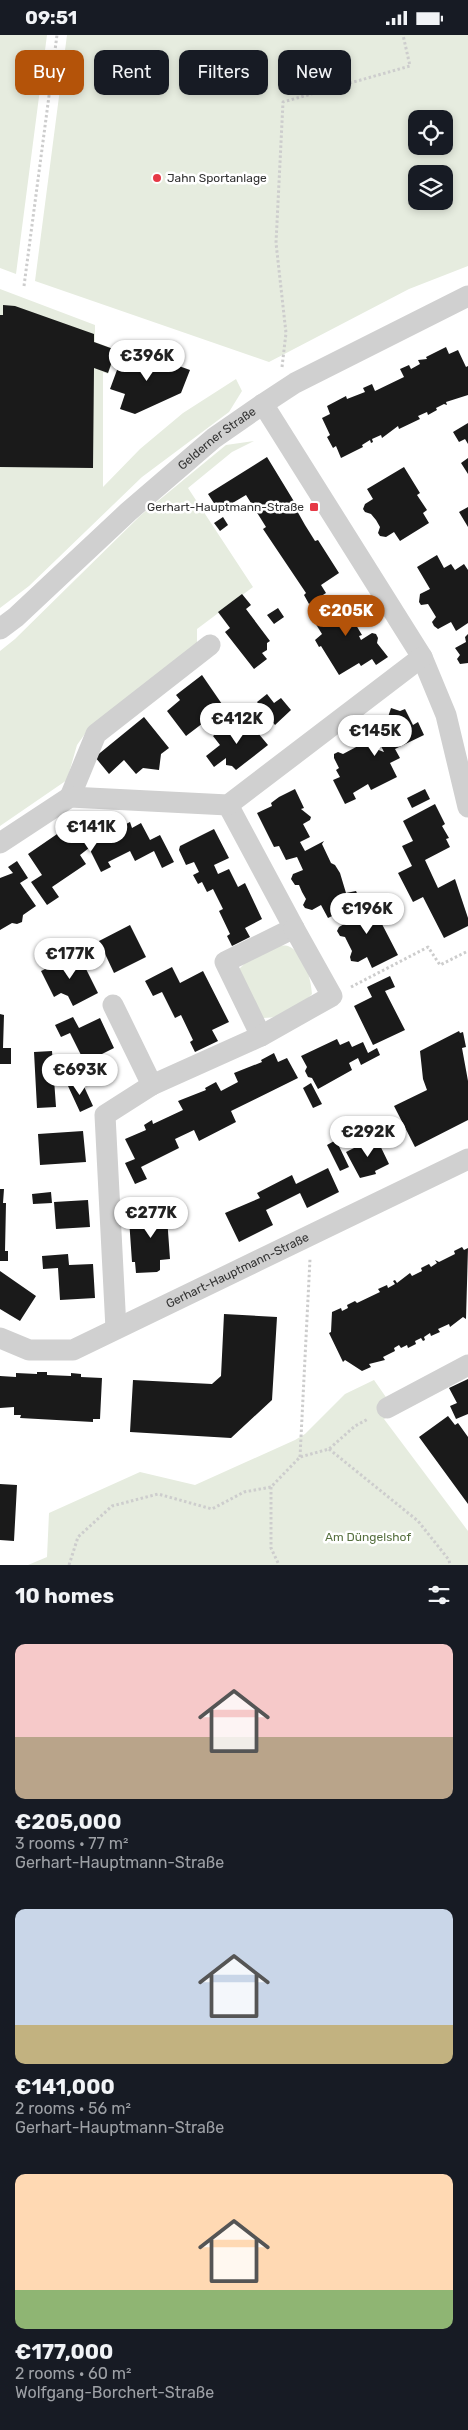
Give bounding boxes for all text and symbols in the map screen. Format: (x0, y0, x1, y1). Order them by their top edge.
text: 09:51 (25, 6, 77, 29)
chip: Buy (15, 50, 84, 95)
chip: Rent (94, 50, 169, 95)
chip: Filters (179, 50, 268, 95)
chip: New (278, 50, 351, 95)
map controls (408, 110, 453, 210)
button: locate (408, 110, 453, 155)
button: layers (408, 165, 453, 210)
place label: Jahn Sportanlage (167, 171, 267, 185)
marker: Jahn Sportanlage (151, 172, 163, 184)
pin: €396K (112, 339, 182, 382)
text: €396K (120, 346, 174, 365)
street label: Gelderner Straße (175, 404, 259, 473)
place label: Gerhart-Hauptmann-Straße (147, 500, 304, 514)
marker: Gerhart-Hauptmann-Straße (308, 501, 320, 513)
pin: €205K (311, 595, 381, 637)
text: €205K (319, 601, 373, 620)
pin: €412K (202, 703, 272, 745)
text: €412K (211, 709, 263, 728)
pin: €145K (340, 715, 410, 757)
text: €145K (349, 721, 401, 740)
pin: €141K (56, 811, 126, 853)
text: €141K (66, 817, 116, 836)
pin: €196K (332, 893, 402, 935)
text: €196K (341, 899, 393, 918)
pin: €177K (35, 937, 105, 980)
text: €177K (45, 944, 95, 963)
pin: €693K (45, 1053, 115, 1096)
text: €693K (53, 1060, 107, 1079)
pin: €292K (333, 1115, 403, 1158)
text: €292K (341, 1122, 395, 1141)
pin: €277K (116, 1197, 186, 1239)
text: €277K (125, 1203, 177, 1222)
street label: Gerhart-Hauptmann-Straße (164, 1230, 311, 1311)
park label: Am Düngelshof (325, 1530, 411, 1544)
icon: filters (425, 1581, 453, 1609)
text: 10 homes (15, 1583, 114, 1608)
icon: home (189, 1676, 279, 1766)
text: €205,000 (15, 1809, 121, 1834)
text: 3 rooms · 77 m² (15, 1834, 128, 1853)
text: Gerhart-Hauptmann-Straße (15, 1853, 224, 1872)
icon: home (189, 1941, 279, 2031)
text: €141,000 (15, 2074, 115, 2099)
text: 2 rooms · 56 m² (15, 2099, 131, 2118)
text: Gerhart-Hauptmann-Straße (15, 2118, 224, 2137)
icon: home (189, 2206, 279, 2296)
text: €177,000 (15, 2339, 113, 2364)
text: 2 rooms · 60 m² (15, 2364, 132, 2383)
text: Wolfgang-Borchert-Straße (15, 2383, 214, 2402)

